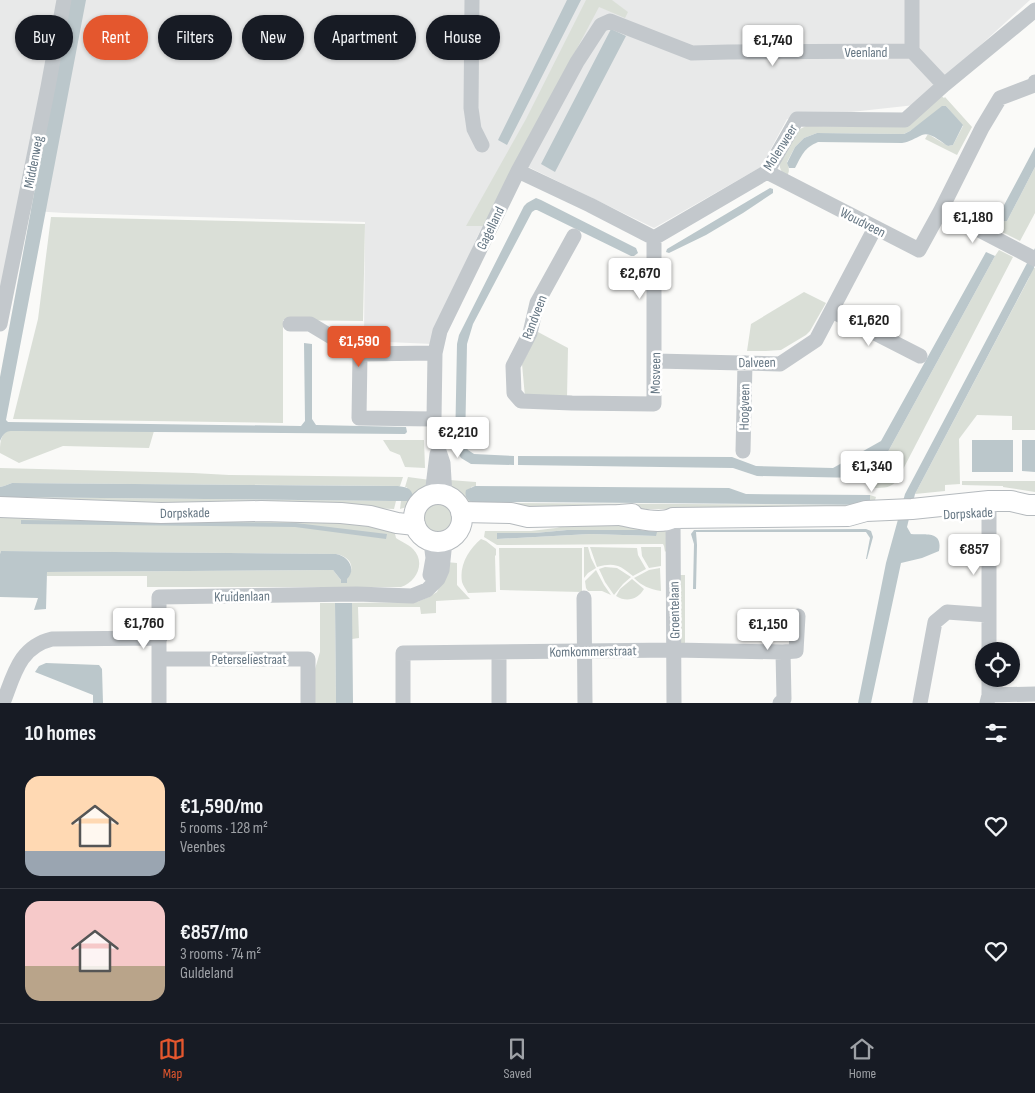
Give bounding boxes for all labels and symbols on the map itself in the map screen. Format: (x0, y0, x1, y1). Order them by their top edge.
pin: €1,740 (732, 24, 814, 67)
street label: Veenland (845, 44, 888, 61)
street label: Molenweer (760, 121, 801, 174)
street label: Middenweg (20, 134, 47, 190)
pin: €1,180 (932, 202, 1014, 244)
street label: Gagelland (473, 204, 508, 253)
street label: Woudveen (837, 204, 888, 241)
pin: €2,670 (599, 258, 681, 300)
street label: Randveen (518, 293, 551, 342)
pin: €1,620 (828, 304, 910, 347)
pin: €1,590 (318, 326, 400, 368)
street label: Mosveen (647, 352, 664, 394)
street label: Dalveen (738, 354, 776, 371)
street label: Hoogveen (736, 384, 753, 430)
pin: €2,210 (417, 416, 499, 459)
pin: €1,340 (831, 450, 913, 493)
street label: Dorpskade (160, 504, 210, 522)
street label: Dorpskade (943, 504, 993, 523)
pin: €857 (944, 534, 1004, 576)
street label: Groentelaan (665, 581, 684, 639)
street label: Kruidenlaan (214, 588, 270, 605)
pin: €1,760 (103, 608, 185, 650)
pin: €1,150 (727, 608, 809, 651)
street label: Komkommerstraat (549, 642, 637, 661)
street label: Peterseliestraat (211, 651, 287, 668)

